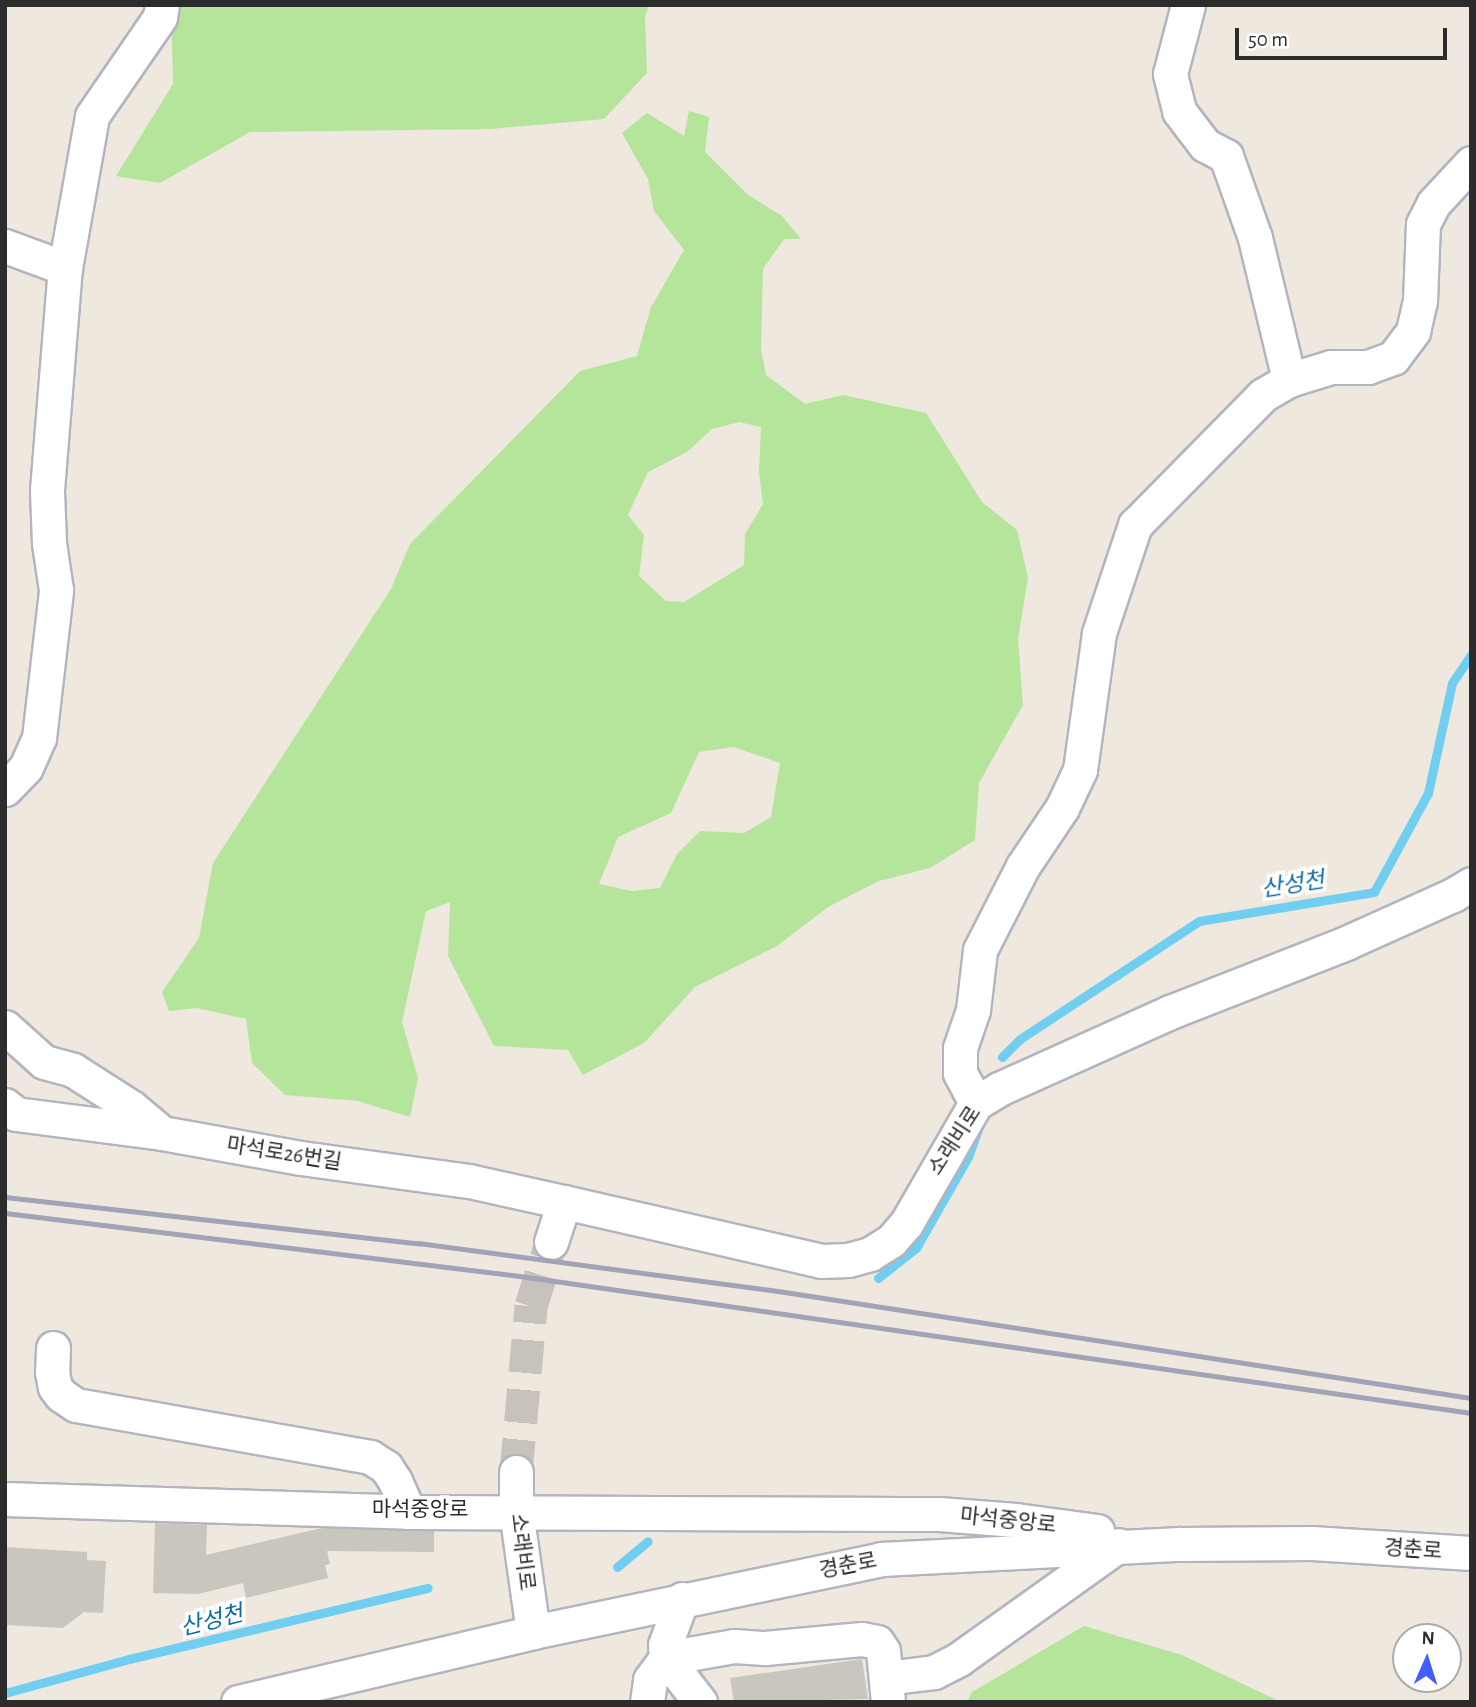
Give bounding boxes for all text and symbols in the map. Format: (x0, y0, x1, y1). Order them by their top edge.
scale bar (1238, 14, 1450, 58)
text: 50 m (1248, 29, 1288, 50)
water label: 산성천 (1259, 867, 1327, 905)
street label: 소래비로 (923, 1102, 987, 1180)
street label: 마석로26번길 (225, 1132, 343, 1176)
street label: 마석중앙로 (372, 1497, 468, 1523)
street label: 마석중앙로 (959, 1503, 1057, 1539)
street label: 소래비로 (505, 1512, 539, 1592)
street label: 경춘로 (1383, 1535, 1443, 1565)
street label: 경춘로 (817, 1548, 879, 1584)
water label: 산성천 (178, 1601, 246, 1643)
north arrow (1392, 1623, 1462, 1693)
text: N (1421, 1629, 1435, 1648)

